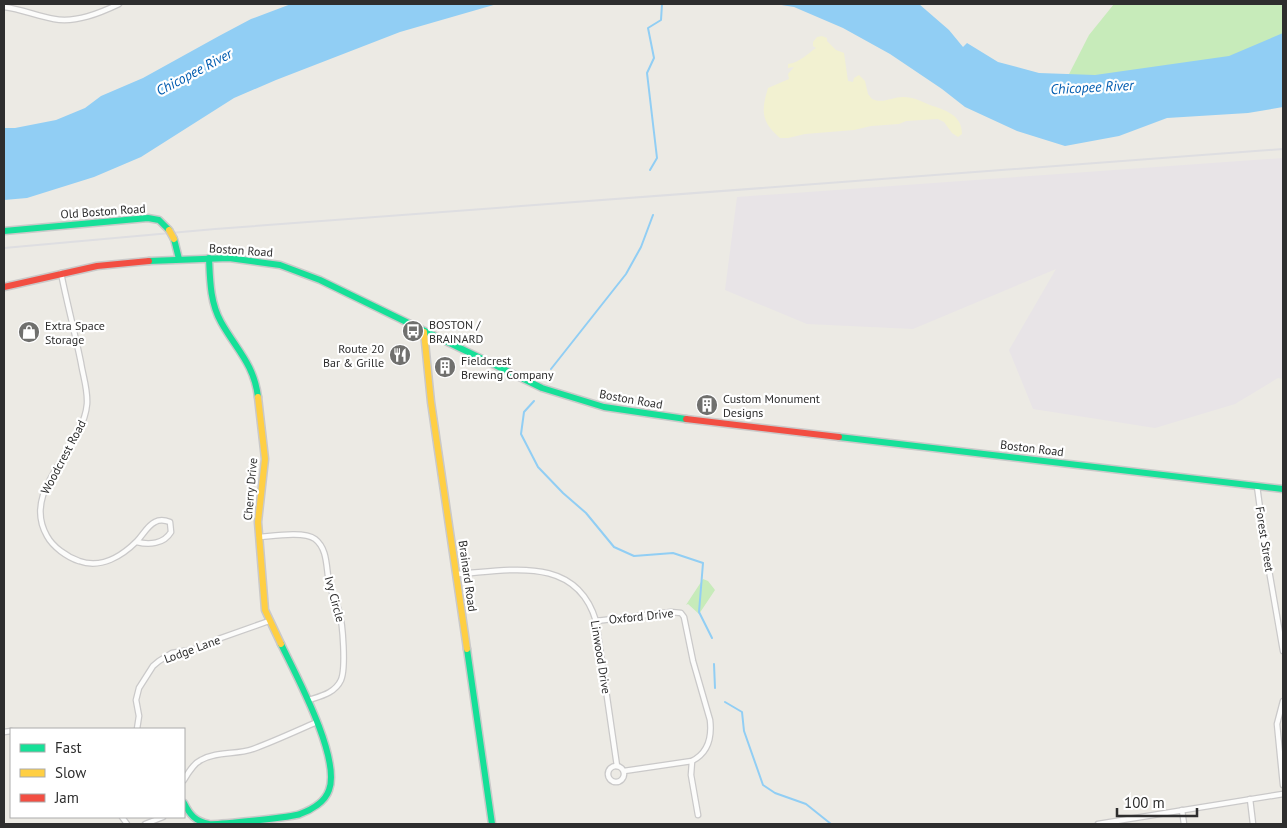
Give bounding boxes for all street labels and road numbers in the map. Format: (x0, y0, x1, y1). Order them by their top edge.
street label: Old Boston Road (60, 201, 146, 221)
street label: Boston Road (209, 240, 273, 260)
street label: Boston Road (598, 386, 664, 412)
street label: Woodcrest Road (37, 417, 89, 497)
street label: Boston Road (999, 437, 1065, 459)
street label: Cherry Drive (240, 457, 260, 521)
street label: Forest Street (1252, 505, 1278, 573)
street label: Brainard Road (456, 539, 480, 613)
street label: Ivy Circle (322, 574, 348, 624)
street label: Oxford Drive (608, 605, 674, 627)
street label: Linwood Drive (588, 619, 614, 695)
street label: Lodge Lane (162, 632, 222, 666)

